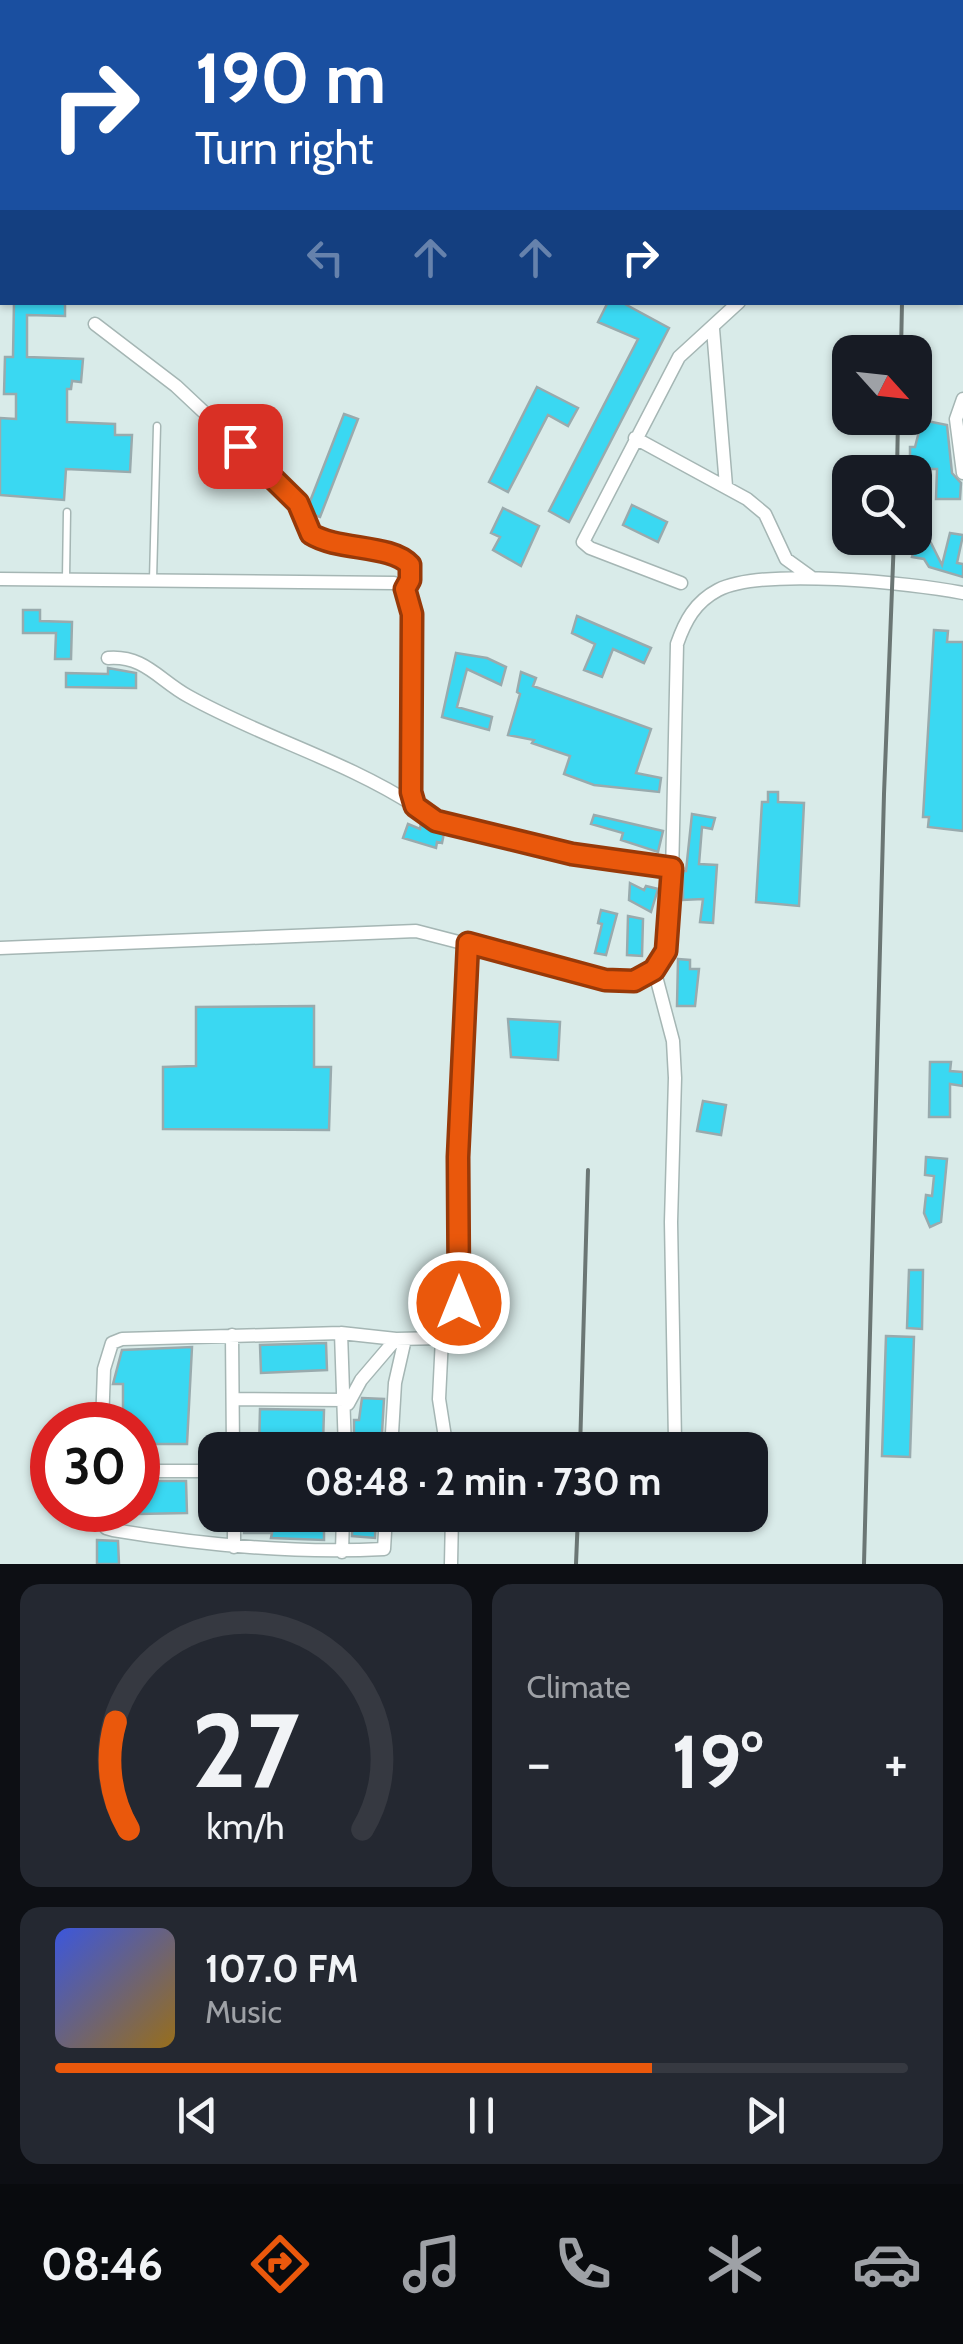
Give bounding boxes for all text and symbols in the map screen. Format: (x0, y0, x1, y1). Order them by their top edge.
text: 190 m (195, 35, 386, 121)
icon: right (30, 40, 160, 170)
text: Turn right (195, 121, 374, 175)
icon: left (298, 230, 353, 285)
icon: ahead (403, 230, 458, 285)
icon: ahead (508, 230, 563, 285)
icon: right (613, 230, 668, 285)
north arrow (832, 335, 932, 435)
map controls (832, 335, 932, 555)
pin (198, 404, 283, 489)
icon: arrive (213, 419, 268, 474)
button: search (832, 455, 932, 555)
position arrow (407, 1251, 511, 1355)
speed limit sign: 30 (30, 1402, 160, 1532)
text: 08:48 · 2 min · 730 m (305, 1458, 661, 1505)
text: Climate (527, 1667, 631, 1706)
text: 27 (192, 1687, 300, 1813)
text: 19° (672, 1716, 763, 1807)
text: − (527, 1729, 551, 1796)
text: + (884, 1729, 908, 1796)
text: km/h (207, 1805, 285, 1848)
text: 107.0 FM (205, 1945, 358, 1992)
text: Music (205, 1992, 282, 2031)
icon: previous (170, 2088, 225, 2143)
icon: pause (454, 2088, 509, 2143)
icon: next (738, 2088, 793, 2143)
icon: directions (245, 2229, 315, 2299)
icon: music (397, 2229, 467, 2299)
icon: phone (548, 2229, 618, 2299)
icon: climate (700, 2229, 770, 2299)
icon: car (852, 2229, 922, 2299)
text: 08:46 (41, 2237, 163, 2291)

